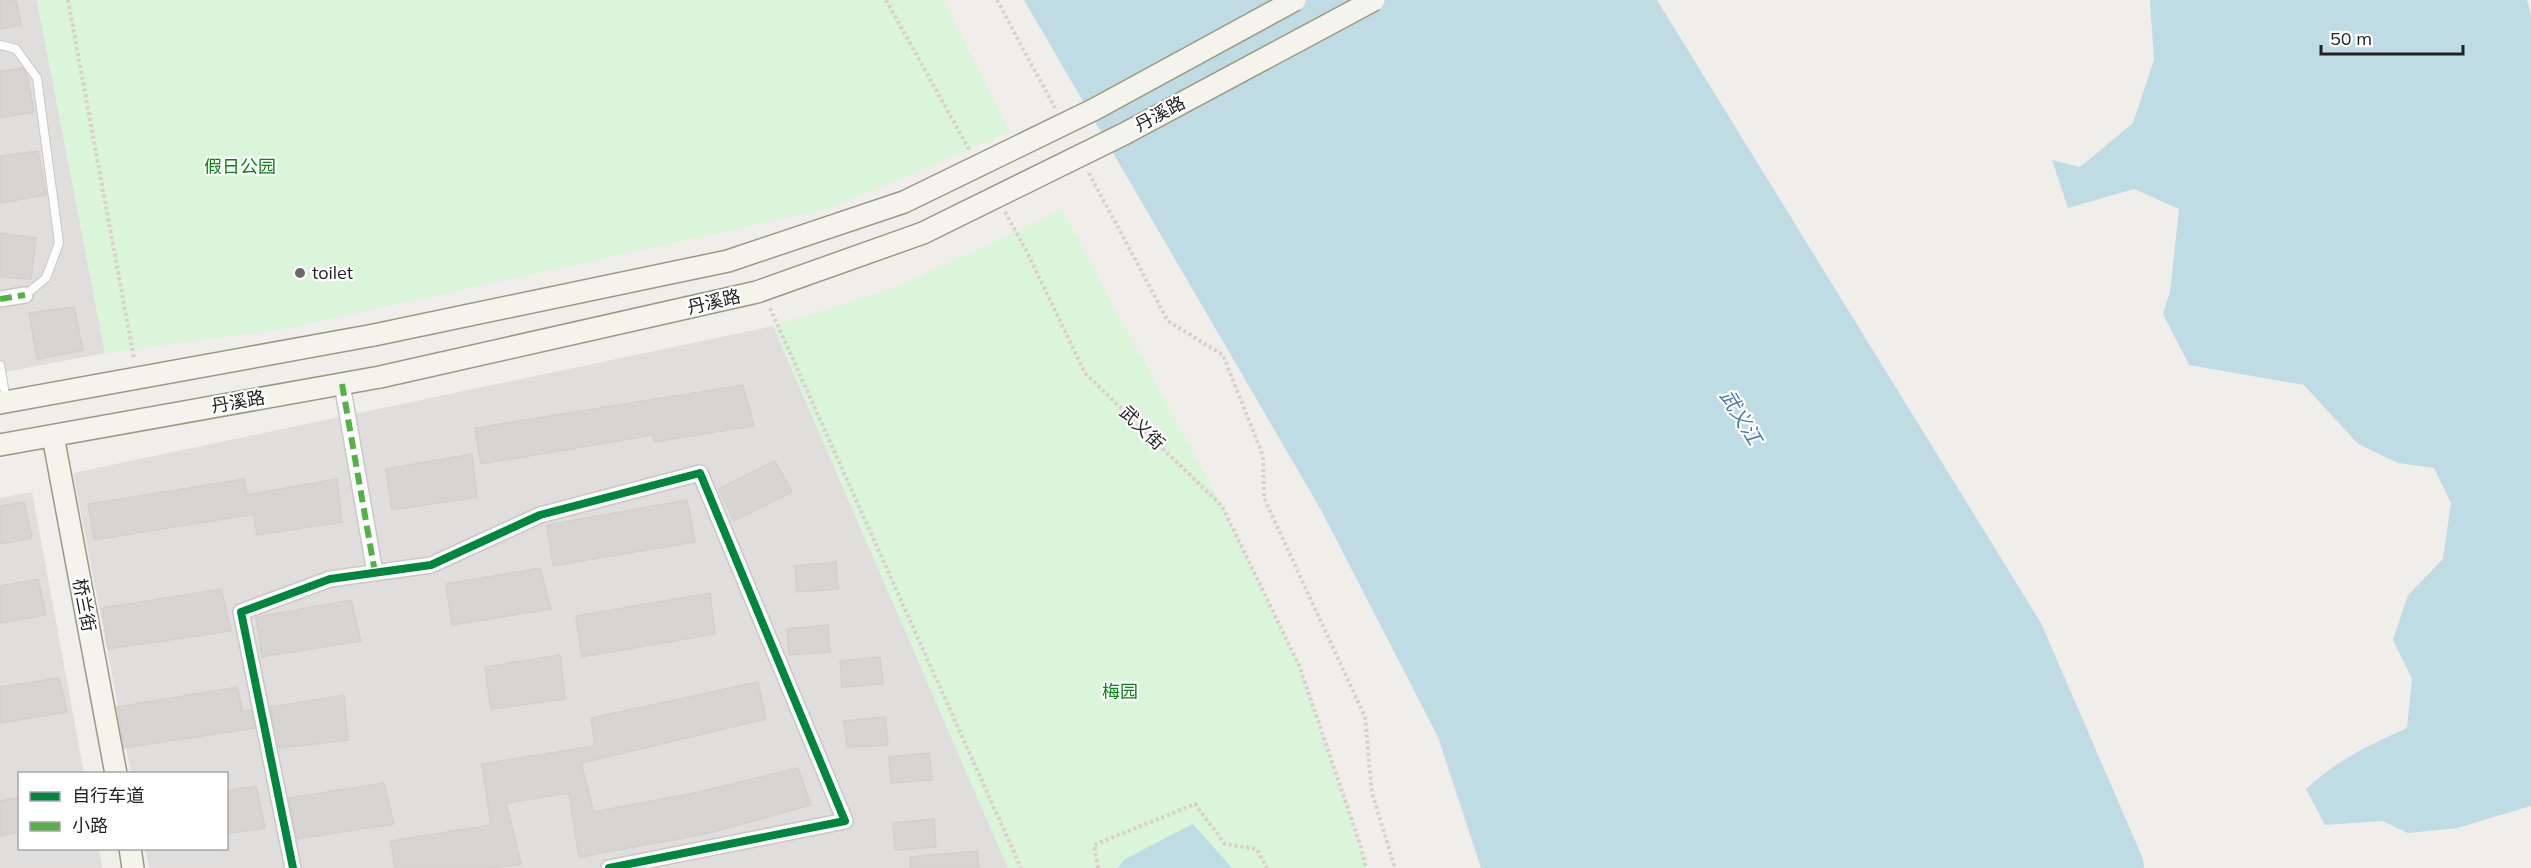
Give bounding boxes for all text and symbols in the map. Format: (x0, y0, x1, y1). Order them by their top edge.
scale bar (2321, 18, 2464, 56)
text: 50 m (2330, 27, 2372, 50)
street label: 丹溪路 (1131, 91, 1189, 136)
park label: 假日公园 (204, 155, 276, 178)
place label: toilet (312, 261, 353, 284)
marker: toilet (293, 266, 307, 280)
street label: 丹溪路 (685, 284, 743, 319)
street label: 丹溪路 (209, 385, 266, 418)
water label: 武义江 (1715, 385, 1769, 451)
street label: 武义街 (1115, 401, 1170, 455)
street label: 桥兰街 (68, 576, 101, 634)
park label: 梅园 (1102, 680, 1138, 703)
legend (18, 772, 228, 850)
text: 自行车道 (72, 784, 144, 807)
text: 小路 (72, 814, 108, 837)

